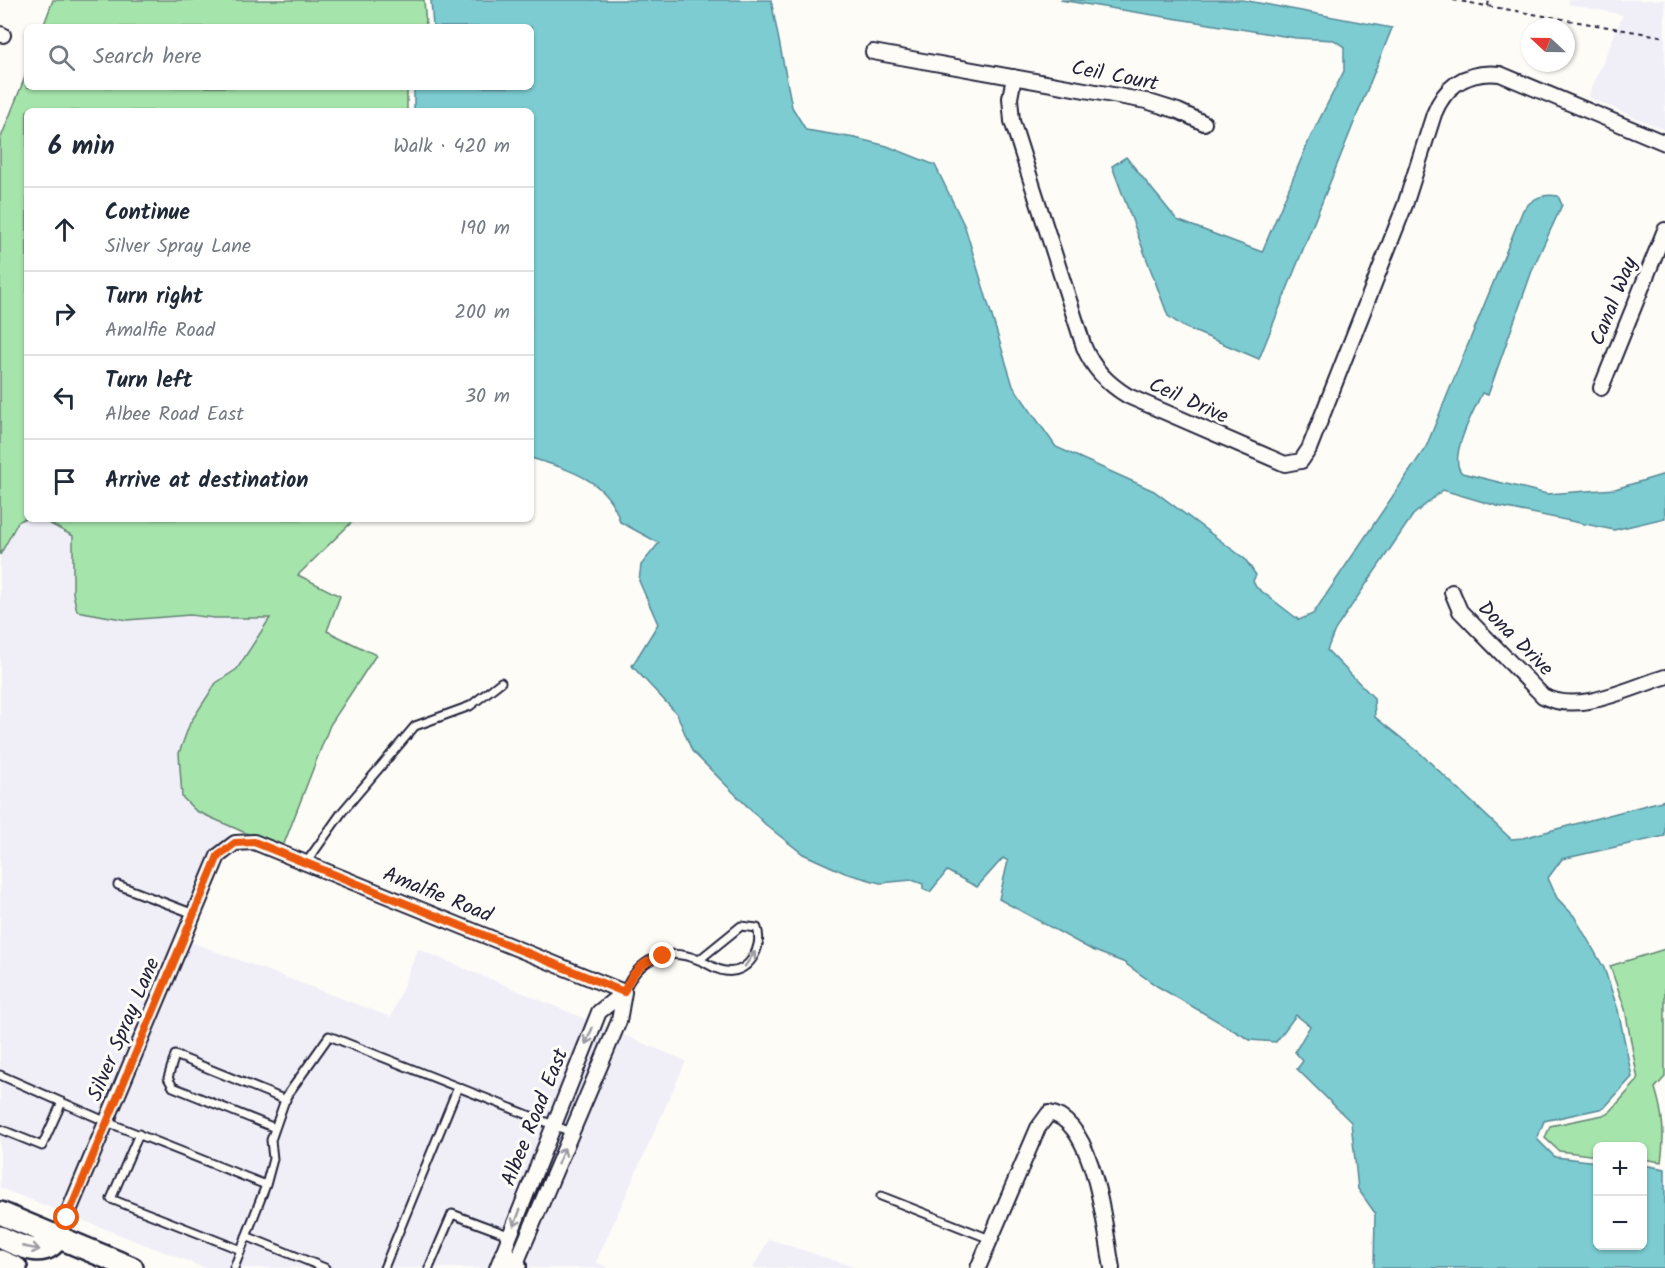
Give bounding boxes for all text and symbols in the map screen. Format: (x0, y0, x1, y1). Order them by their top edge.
north arrow (1521, 18, 1575, 72)
search box (24, 24, 534, 90)
text: Search here (93, 40, 201, 75)
icon: search (45, 41, 78, 74)
street label: Ceil Court (1068, 52, 1162, 101)
text: 6 min (48, 126, 115, 168)
text: Walk · 420 m (393, 131, 510, 163)
text: Continue (105, 196, 190, 231)
icon: ahead (48, 213, 81, 246)
text: 190 m (460, 213, 510, 245)
text: Silver Spray Lane (105, 231, 251, 263)
street label: Canal Way (1582, 252, 1647, 351)
text: Turn right (105, 280, 203, 315)
icon: right (48, 297, 81, 330)
text: 200 m (454, 297, 510, 329)
text: Amalfie Road (105, 315, 215, 347)
text: Turn left (105, 364, 192, 399)
street label: Ceil Drive (1143, 369, 1234, 434)
icon: left (48, 381, 81, 414)
text: 30 m (465, 381, 510, 413)
text: Albee Road East (105, 399, 244, 431)
text: Arrive at destination (105, 464, 308, 499)
icon: arrive (48, 465, 81, 498)
street label: Dona Drive (1469, 593, 1561, 685)
street label: Amalfie Road (378, 858, 498, 933)
route end (649, 942, 675, 968)
street label: Silver Spray Lane (79, 952, 170, 1107)
one-way arrow (744, 952, 756, 968)
one-way arrow (583, 1027, 594, 1045)
street label: Albee Road East (493, 1043, 578, 1191)
map controls (1593, 1142, 1647, 1250)
button: + (1593, 1142, 1647, 1196)
one-way arrow (556, 1147, 567, 1166)
button: − (1593, 1196, 1647, 1250)
route start (53, 1204, 79, 1230)
one-way arrow (511, 1208, 522, 1226)
one-way arrow (21, 1243, 40, 1254)

